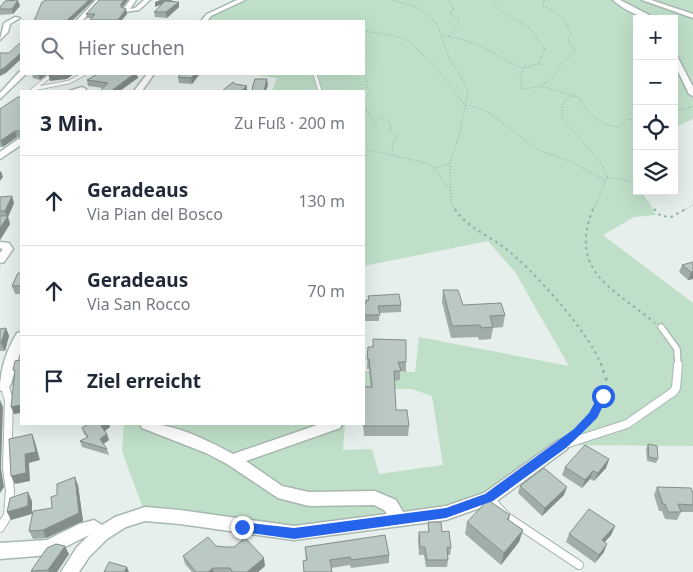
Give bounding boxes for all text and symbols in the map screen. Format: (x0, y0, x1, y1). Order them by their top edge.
map controls (633, 15, 678, 195)
button: + (633, 15, 678, 60)
search box (20, 20, 365, 75)
icon: search (38, 34, 66, 62)
text: Hier suchen (78, 35, 185, 61)
button: − (633, 60, 678, 105)
button: locate (633, 105, 678, 150)
text: 3 Min. (40, 109, 103, 137)
text: Zu Fuß · 200 m (234, 112, 345, 134)
button: layers (633, 150, 678, 195)
text: Geradeaus (87, 177, 188, 203)
icon: ahead (40, 187, 68, 215)
text: 130 m (298, 190, 345, 212)
text: Via Pian del Bosco (87, 203, 223, 225)
text: Geradeaus (87, 267, 188, 293)
icon: ahead (40, 277, 68, 305)
text: 70 m (308, 280, 345, 302)
text: Via San Rocco (87, 293, 190, 315)
icon: arrive (40, 367, 68, 395)
text: Ziel erreicht (87, 368, 201, 394)
route start (592, 385, 615, 408)
route end (231, 516, 254, 539)

